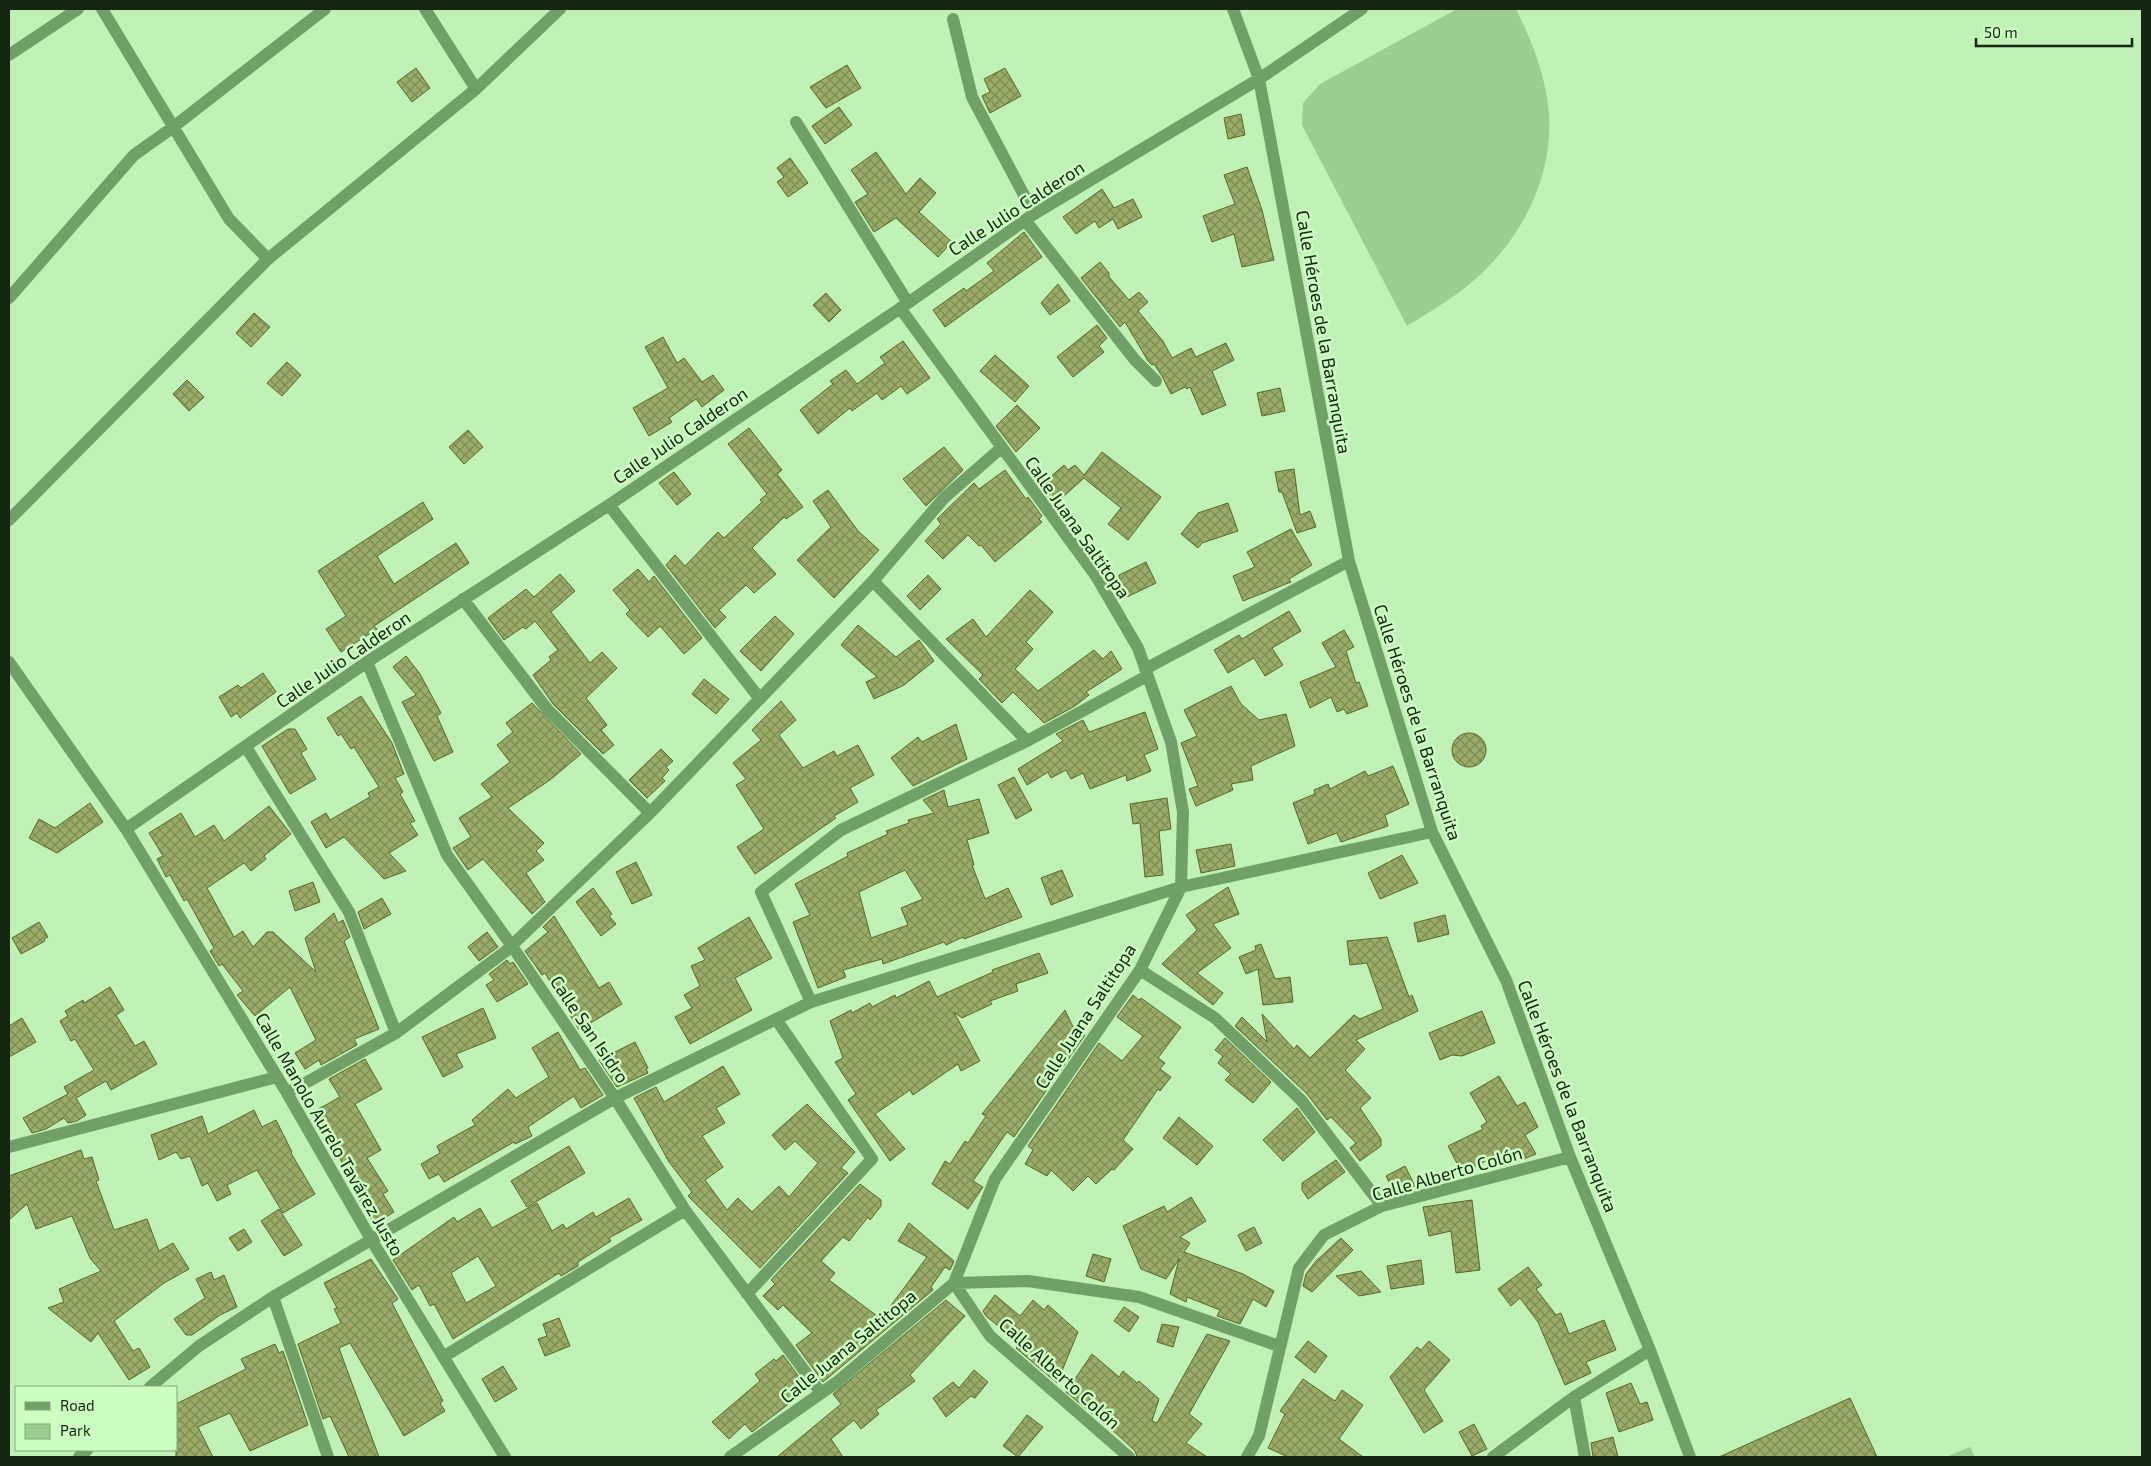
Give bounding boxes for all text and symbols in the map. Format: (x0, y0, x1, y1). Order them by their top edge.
scale bar (1976, 15, 2132, 47)
text: 50 m (1984, 23, 2018, 41)
street label: Calle Julio Calderon (944, 156, 1088, 260)
street label: Calle Héroes de la Barranquita (1292, 208, 1356, 456)
street label: Calle Julio Calderon (608, 382, 752, 488)
street label: Calle Juana Saltitopa (1021, 452, 1135, 602)
street label: Calle Héroes de la Barranquita (1369, 601, 1467, 843)
street label: Calle Julio Calderon (271, 606, 415, 712)
street label: Calle Juana Saltitopa (1030, 939, 1140, 1093)
street label: Calle San Isidro (546, 971, 634, 1087)
street label: Calle Héroes de la Barranquita (1513, 977, 1623, 1215)
street label: Calle Manolo Aurelo Tavárez Justo (251, 1008, 409, 1260)
street label: Calle Alberto Colón (1369, 1141, 1525, 1205)
street label: Calle Juana Saltitopa (776, 1284, 920, 1408)
street label: Calle Alberto Colón (995, 1313, 1125, 1433)
legend (15, 1386, 178, 1451)
text: Road (60, 1396, 95, 1414)
text: Park (60, 1421, 91, 1439)

